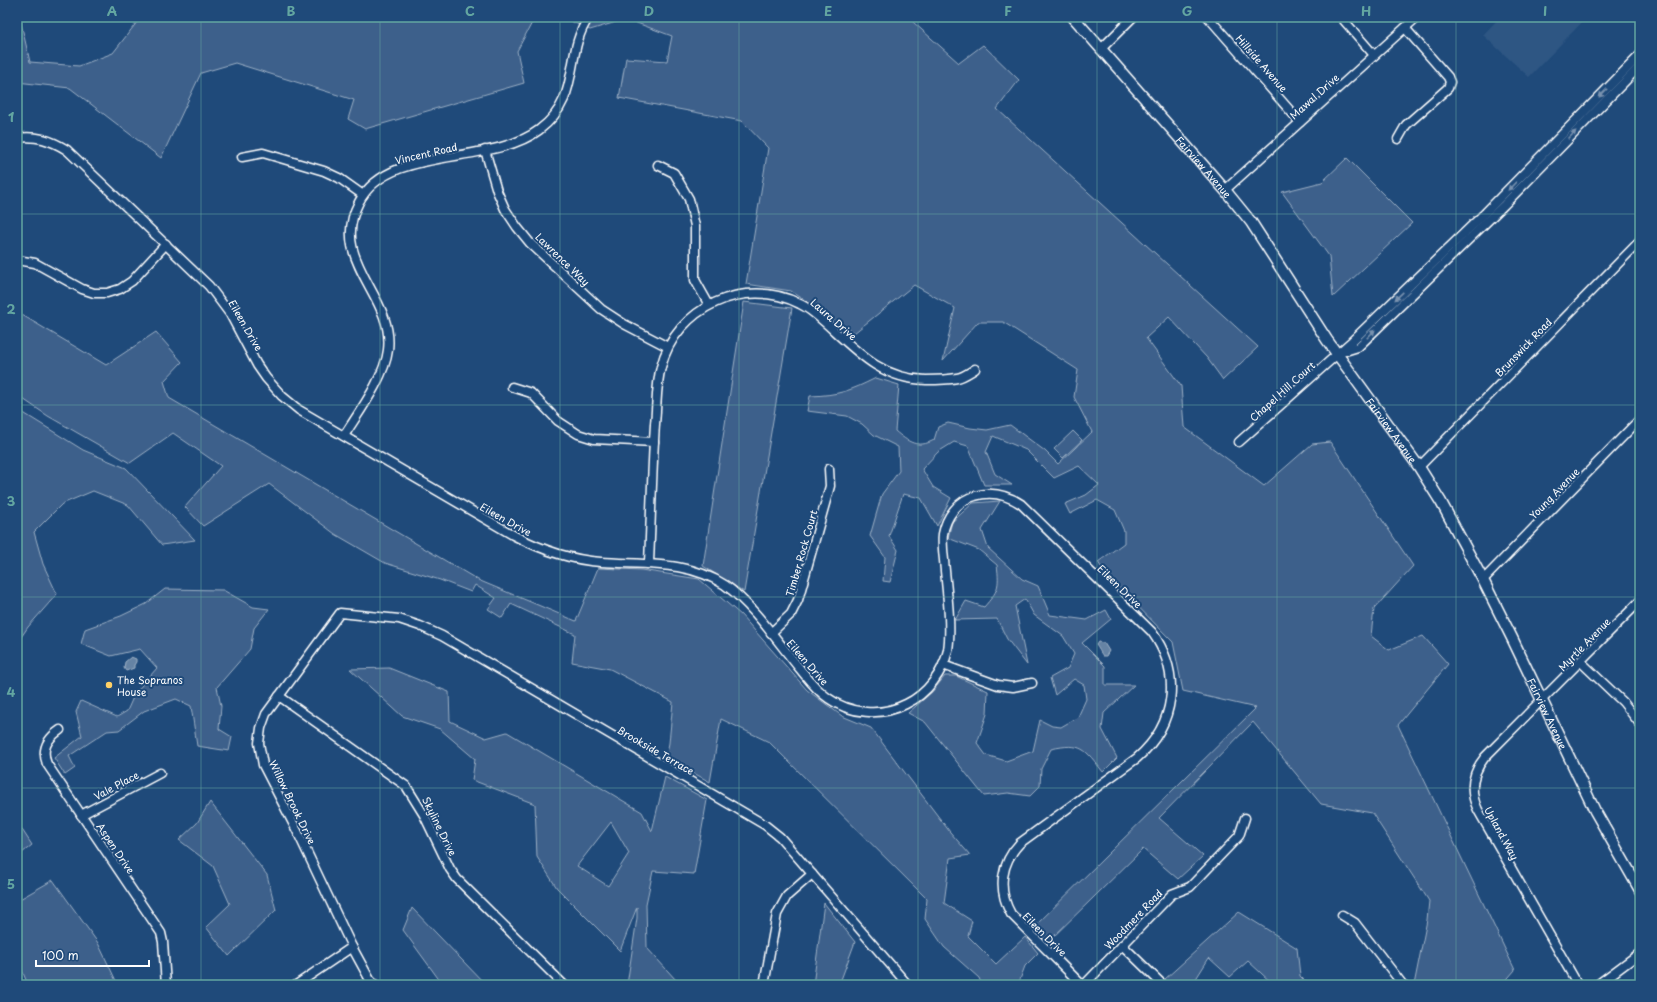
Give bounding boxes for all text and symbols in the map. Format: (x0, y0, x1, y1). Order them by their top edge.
text: A (107, 1, 117, 20)
text: B (287, 1, 296, 20)
text: C (465, 1, 475, 20)
text: D (644, 1, 654, 20)
text: E (824, 1, 832, 20)
text: F (1004, 1, 1012, 20)
text: G (1182, 1, 1192, 20)
text: H (1361, 1, 1371, 20)
text: I (1543, 1, 1547, 20)
street label: Hillside Avenue (1233, 31, 1291, 95)
street label: Mawal Drive (1286, 70, 1342, 122)
one-way arrow (1598, 88, 1608, 98)
text: 1 (8, 107, 14, 126)
one-way arrow (1568, 130, 1577, 140)
street label: Fairview Avenue (1173, 132, 1236, 201)
street label: Vincent Road (393, 139, 459, 167)
one-way arrow (1507, 181, 1517, 191)
street label: Lawrence Way (533, 229, 594, 289)
one-way arrow (1394, 291, 1404, 301)
street label: Laura Drive (808, 295, 861, 344)
street label: Eileen Drive (225, 297, 267, 353)
text: 2 (6, 299, 16, 318)
street label: Brunswick Road (1491, 314, 1555, 380)
one-way arrow (1366, 329, 1375, 339)
street label: Chapel Hill Court (1246, 358, 1318, 424)
street label: Fairview Avenue (1363, 394, 1421, 466)
street label: Young Avenue (1526, 464, 1583, 522)
text: 3 (7, 491, 16, 510)
street label: Eileen Drive (478, 499, 534, 539)
street label: Timber Rock Court (781, 508, 821, 598)
street label: Eileen Drive (1094, 561, 1146, 611)
street label: Myrtle Avenue (1555, 613, 1614, 674)
street label: Eileen Drive (784, 636, 832, 688)
place label: The Sopranos House (117, 672, 183, 699)
street label: Fairview Avenue (1525, 675, 1572, 752)
marker: The Sopranos House (104, 680, 114, 690)
text: 4 (7, 682, 16, 701)
street label: Brookside Terrace (615, 722, 697, 778)
street label: Willow Brook Drive (266, 757, 320, 847)
street label: Vale Place (91, 767, 141, 803)
street label: Skyline Drive (418, 794, 461, 859)
street label: Upland Way (1481, 803, 1523, 863)
street label: Aspen Drive (93, 820, 139, 876)
text: 5 (7, 874, 15, 893)
street label: Woodmere Road (1100, 886, 1166, 952)
street label: Eileen Drive (1020, 909, 1070, 959)
scale bar (36, 942, 149, 968)
text: 100 m (42, 946, 79, 964)

